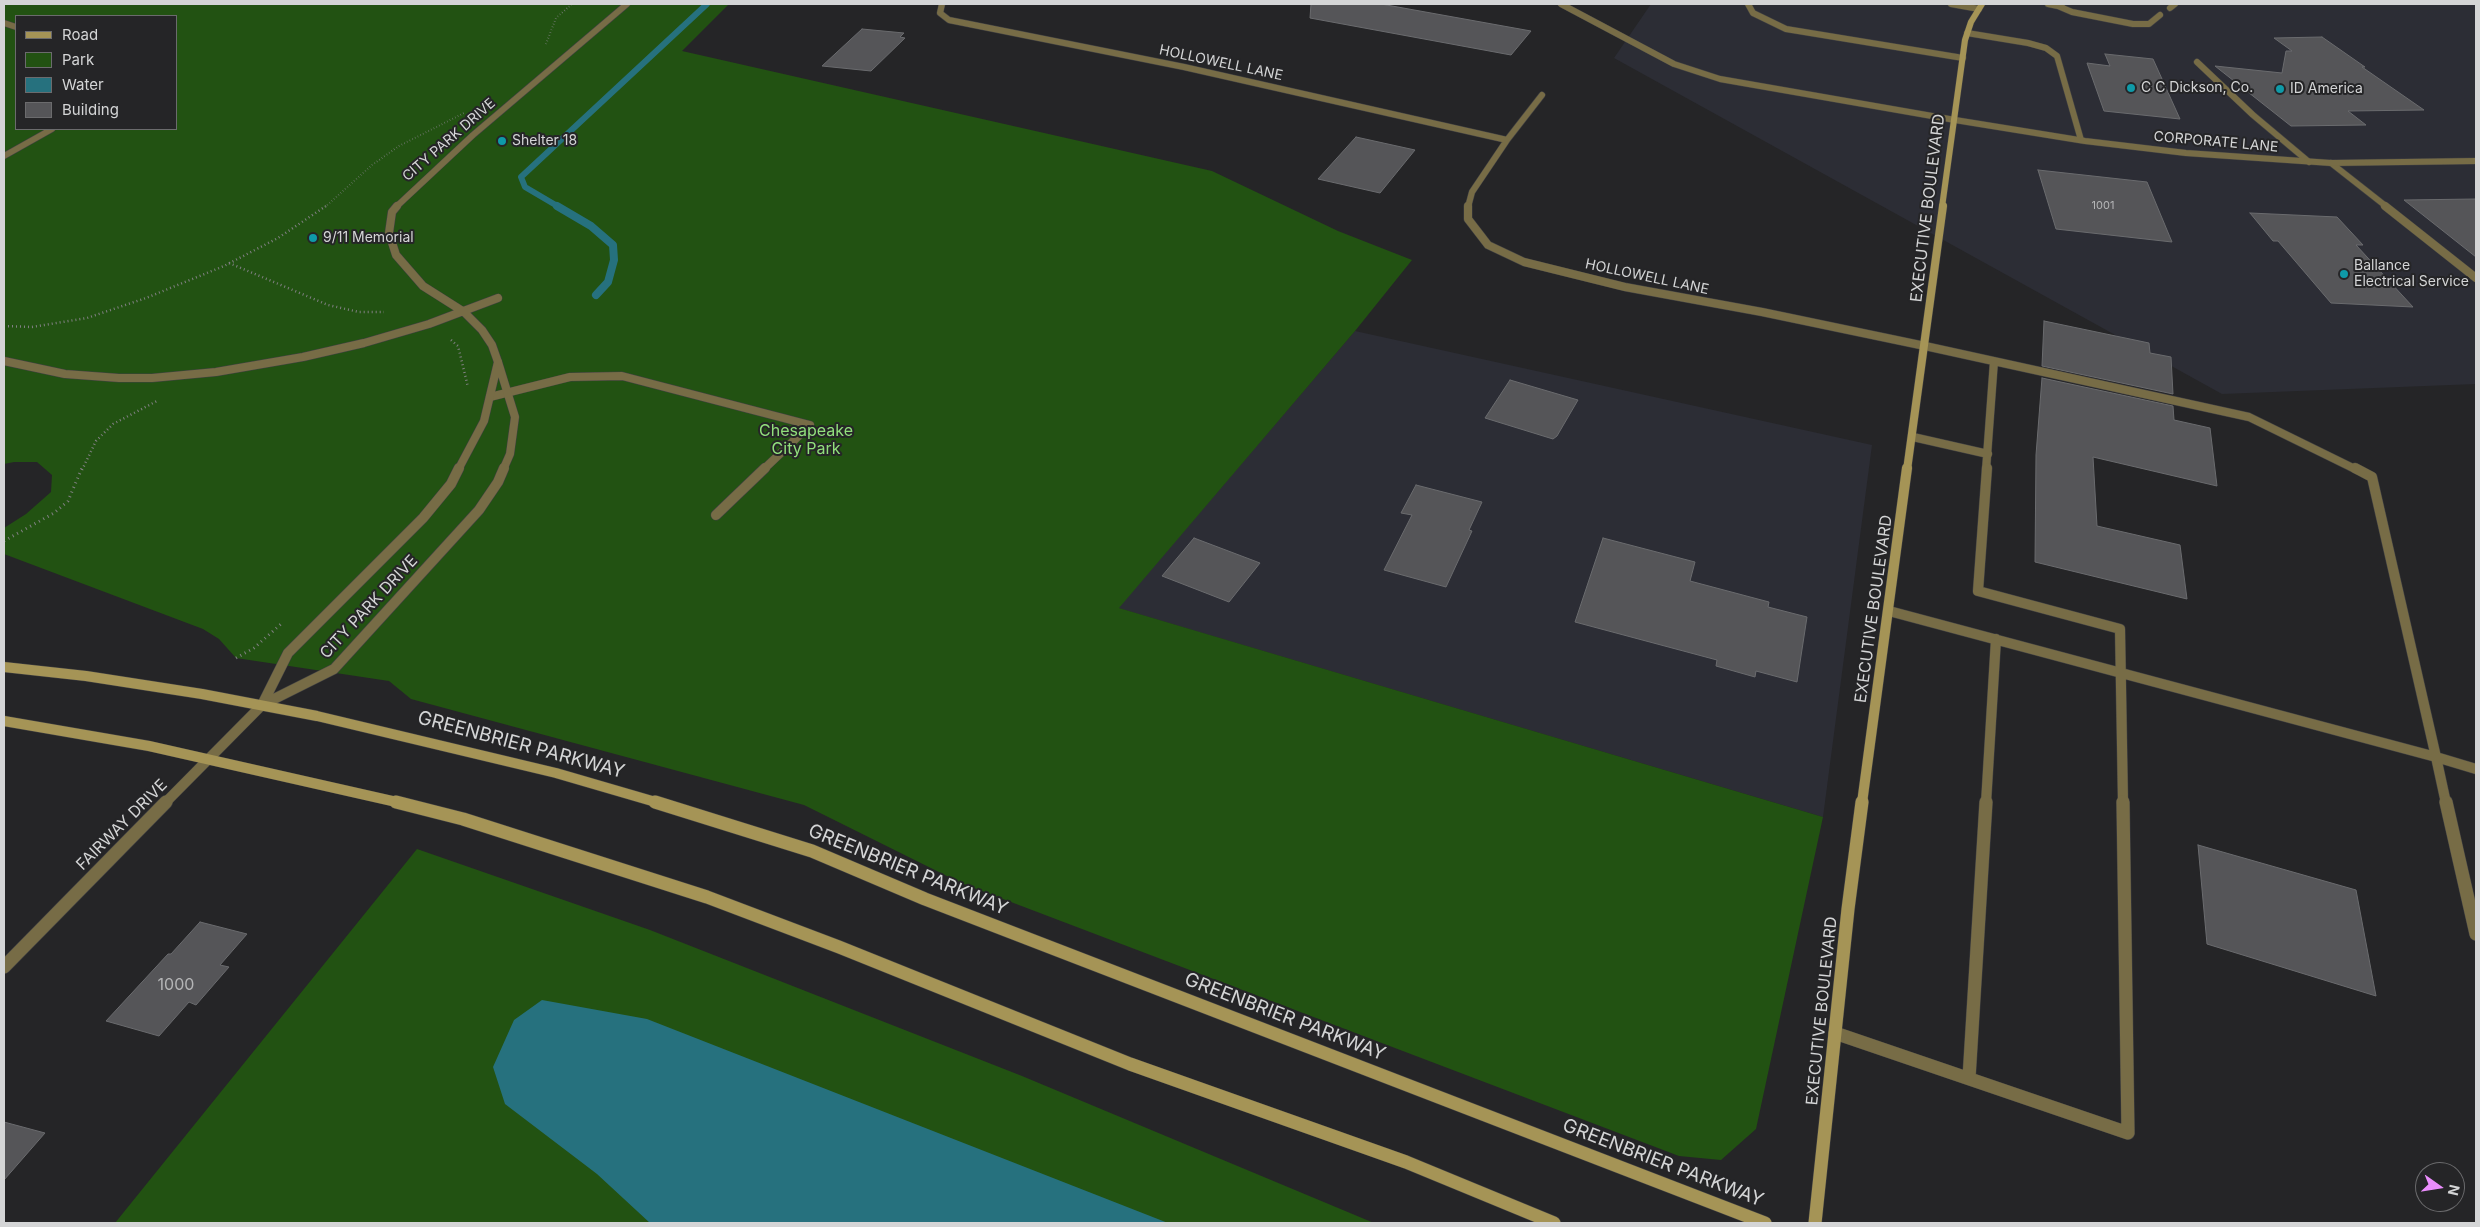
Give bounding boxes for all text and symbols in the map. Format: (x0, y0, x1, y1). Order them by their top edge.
legend (15, 15, 178, 130)
text: Road (62, 25, 98, 44)
street label: HOLLOWELL LANE (1158, 42, 1284, 84)
text: Park (62, 50, 94, 69)
text: Water (62, 75, 104, 94)
place label: C C Dickson, Co. (2141, 80, 2253, 96)
place label: ID America (2290, 81, 2363, 97)
marker: C C Dickson, Co. (2125, 82, 2137, 94)
marker: ID America (2274, 83, 2286, 95)
street label: CITY PARK DRIVE (399, 95, 499, 185)
text: Building (62, 100, 119, 119)
street label: EXECUTIVE BOULEVARD (1907, 113, 1949, 303)
street label: CORPORATE LANE (2153, 128, 2279, 156)
place label: Shelter 18 (512, 133, 577, 149)
marker: Shelter 18 (496, 135, 508, 147)
house number: 1001 (2092, 199, 2114, 213)
place label: 9/11 Memorial (323, 230, 414, 246)
marker: 9/11 Memorial (307, 232, 319, 244)
street label: HOLLOWELL LANE (1584, 256, 1710, 298)
place label: Ballance Electrical Service (2354, 258, 2469, 290)
marker: Ballance Electrical Service (2338, 268, 2350, 280)
park label: Chesapeake City Park (759, 421, 853, 459)
street label: EXECUTIVE BOULEVARD (1851, 514, 1897, 704)
street label: CITY PARK DRIVE (316, 551, 422, 663)
street label: GREENBRIER PARKWAY (415, 706, 627, 784)
street label: FAIRWAY DRIVE (73, 776, 171, 874)
street label: GREENBRIER PARKWAY (805, 819, 1011, 921)
street label: EXECUTIVE BOULEVARD (1803, 916, 1841, 1106)
street label: GREENBRIER PARKWAY (1181, 968, 1389, 1066)
house number: 1000 (158, 975, 194, 995)
street label: GREENBRIER PARKWAY (1559, 1114, 1767, 1212)
north arrow (2415, 1162, 2465, 1212)
text: N (2445, 1183, 2464, 1197)

